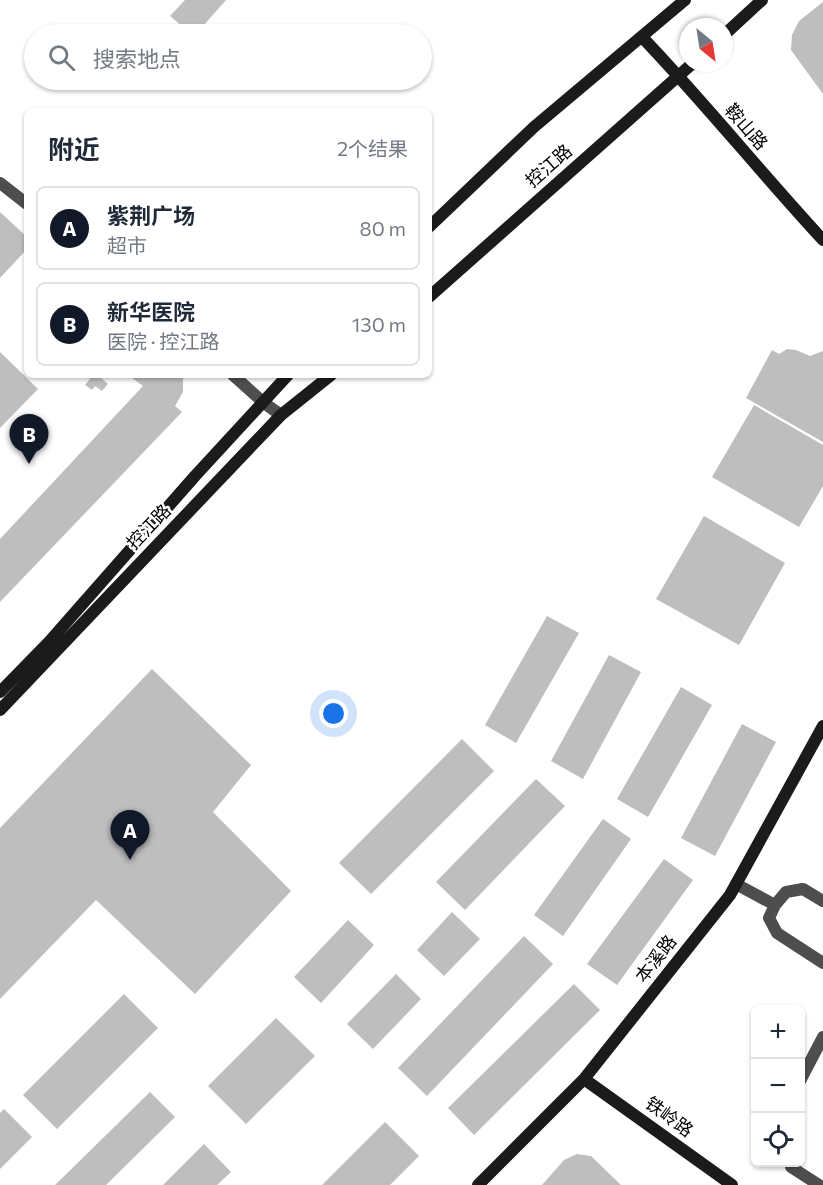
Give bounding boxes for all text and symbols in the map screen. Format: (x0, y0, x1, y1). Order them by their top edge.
north arrow (679, 18, 733, 72)
search box (24, 24, 432, 90)
icon: search (45, 41, 78, 74)
text: 搜索地点 (93, 45, 181, 72)
street label: 鞍山路 (721, 99, 773, 154)
text: 附近 (48, 133, 100, 164)
text: 2个结果 (337, 136, 408, 160)
street label: 控江路 (521, 139, 576, 191)
text: 紫荆广场 (107, 202, 195, 229)
text: A (62, 216, 77, 240)
text: 80 m (360, 216, 406, 240)
text: 超市 (107, 233, 147, 257)
text: 新华医院 (107, 298, 195, 325)
text: B (63, 312, 76, 336)
text: 130 m (352, 312, 406, 336)
text: 医院 · 控江路 (107, 329, 219, 353)
pin: B (9, 414, 48, 464)
street label: 控江路 (122, 499, 175, 553)
your location (319, 699, 348, 728)
pin: A (110, 810, 150, 860)
street label: 本溪路 (630, 930, 681, 986)
map controls (751, 1005, 805, 1167)
button: + (751, 1005, 805, 1059)
button: − (751, 1059, 805, 1113)
street label: 铁岭路 (641, 1091, 698, 1141)
button: locate (751, 1113, 805, 1167)

